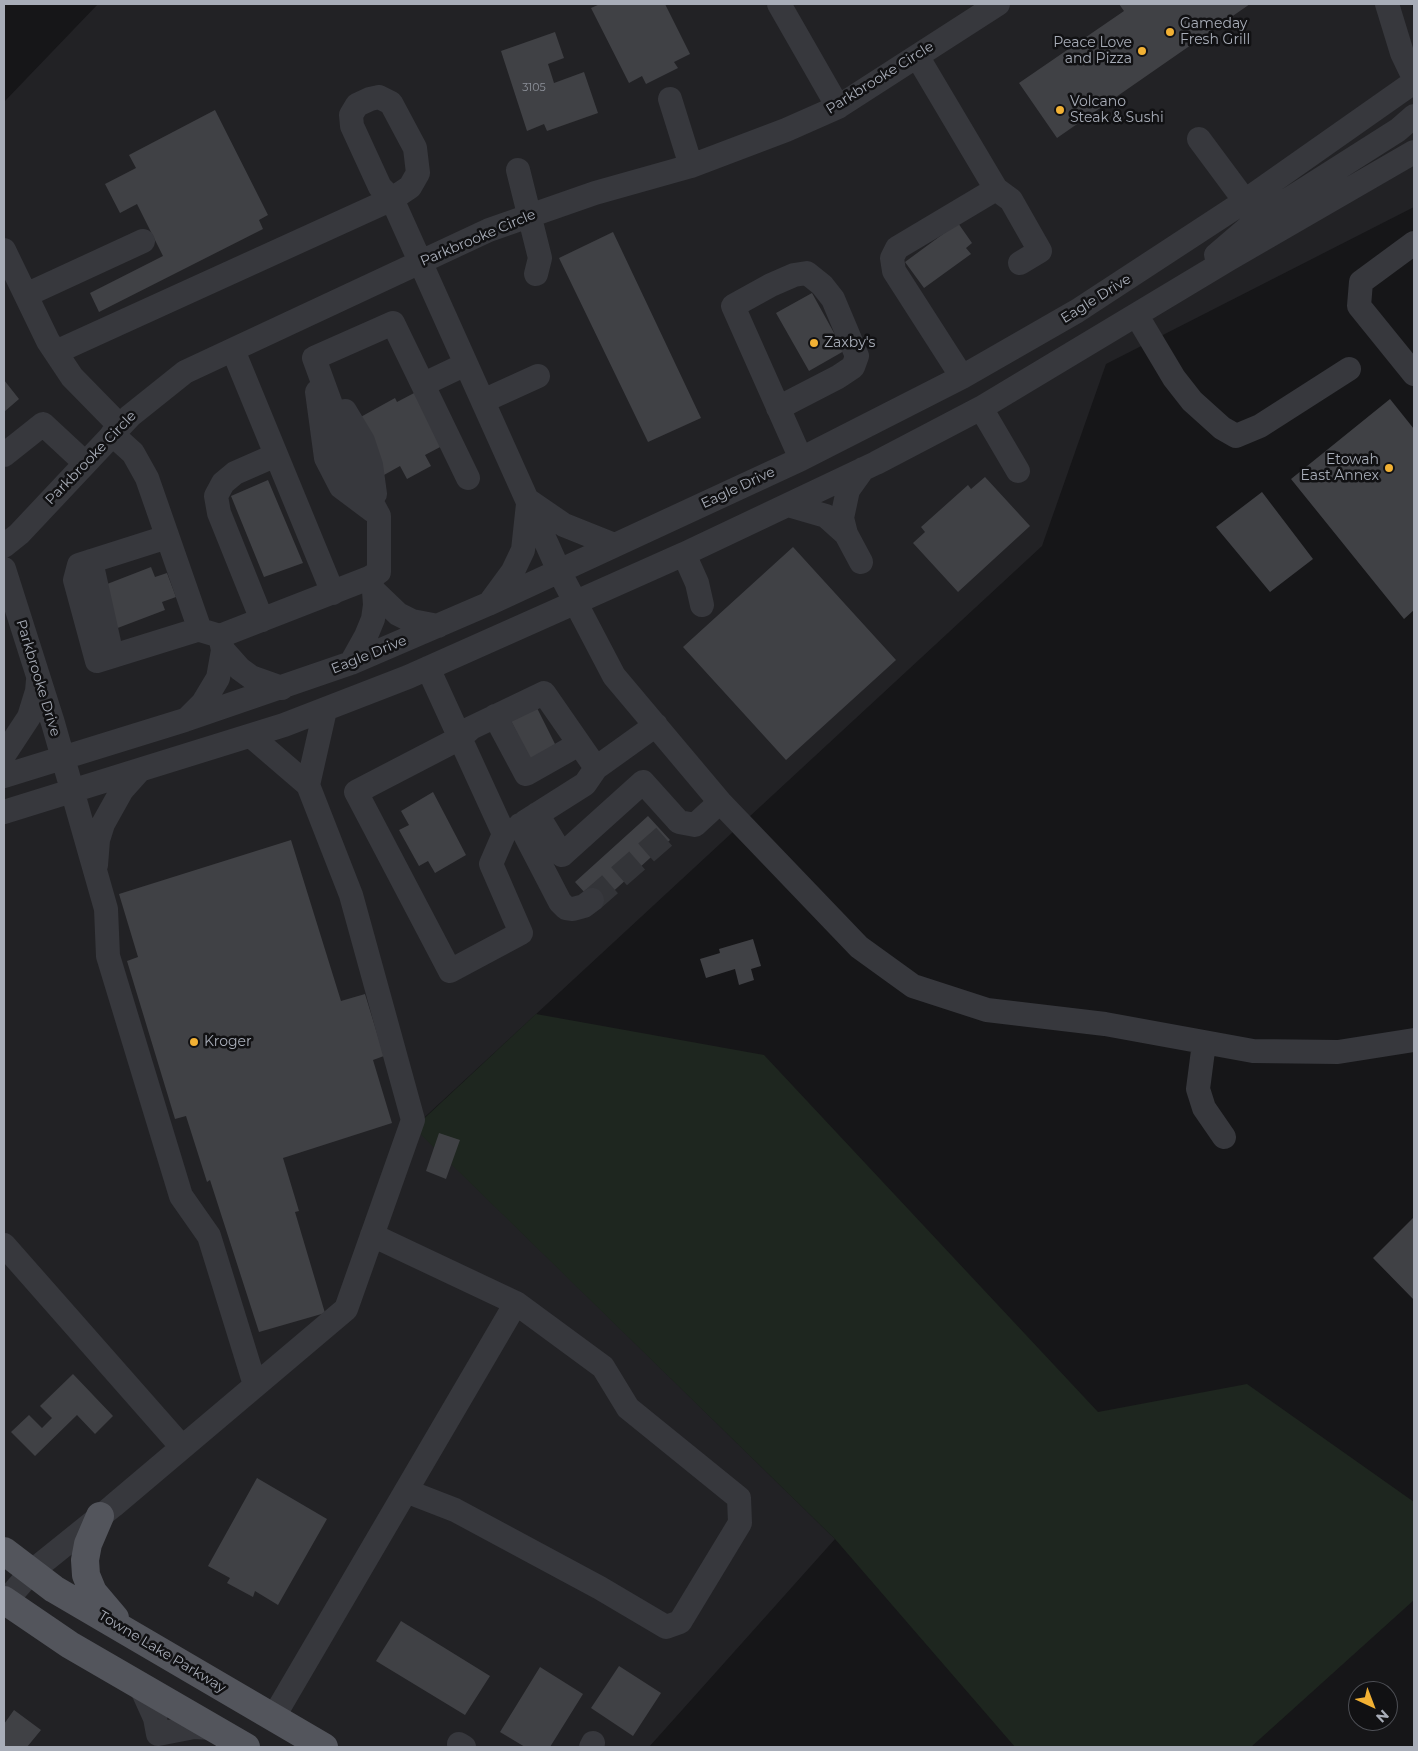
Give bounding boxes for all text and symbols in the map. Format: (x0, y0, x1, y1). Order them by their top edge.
place label: Gameday Fresh Grill (1180, 16, 1250, 48)
marker: Gameday Fresh Grill (1164, 26, 1176, 38)
place label: Peace Love and Pizza (1053, 35, 1132, 68)
street label: Parkbrooke Circle (823, 38, 937, 118)
marker: Peace Love and Pizza (1136, 45, 1148, 57)
house number: 3105 (522, 81, 546, 95)
place label: Volcano Steak & Sushi (1070, 94, 1164, 126)
marker: Volcano Steak & Sushi (1054, 104, 1066, 116)
street label: Parkbrooke Circle (418, 206, 538, 270)
street label: Eagle Drive (1058, 271, 1134, 327)
place label: Zaxby's (824, 335, 875, 351)
marker: Zaxby's (808, 337, 820, 349)
street label: Parkbrooke Circle (42, 408, 140, 508)
place label: Etowah East Annex (1301, 452, 1379, 484)
marker: Etowah East Annex (1383, 462, 1395, 474)
street label: Eagle Drive (698, 464, 778, 512)
street label: Parkbrooke Drive (12, 618, 64, 738)
street label: Eagle Drive (329, 632, 409, 678)
place label: Kroger (204, 1034, 252, 1050)
marker: Kroger (188, 1036, 200, 1048)
street label: Towne Lake Parkway (95, 1607, 229, 1697)
north arrow (1348, 1681, 1398, 1731)
text: N (1372, 1706, 1393, 1727)

